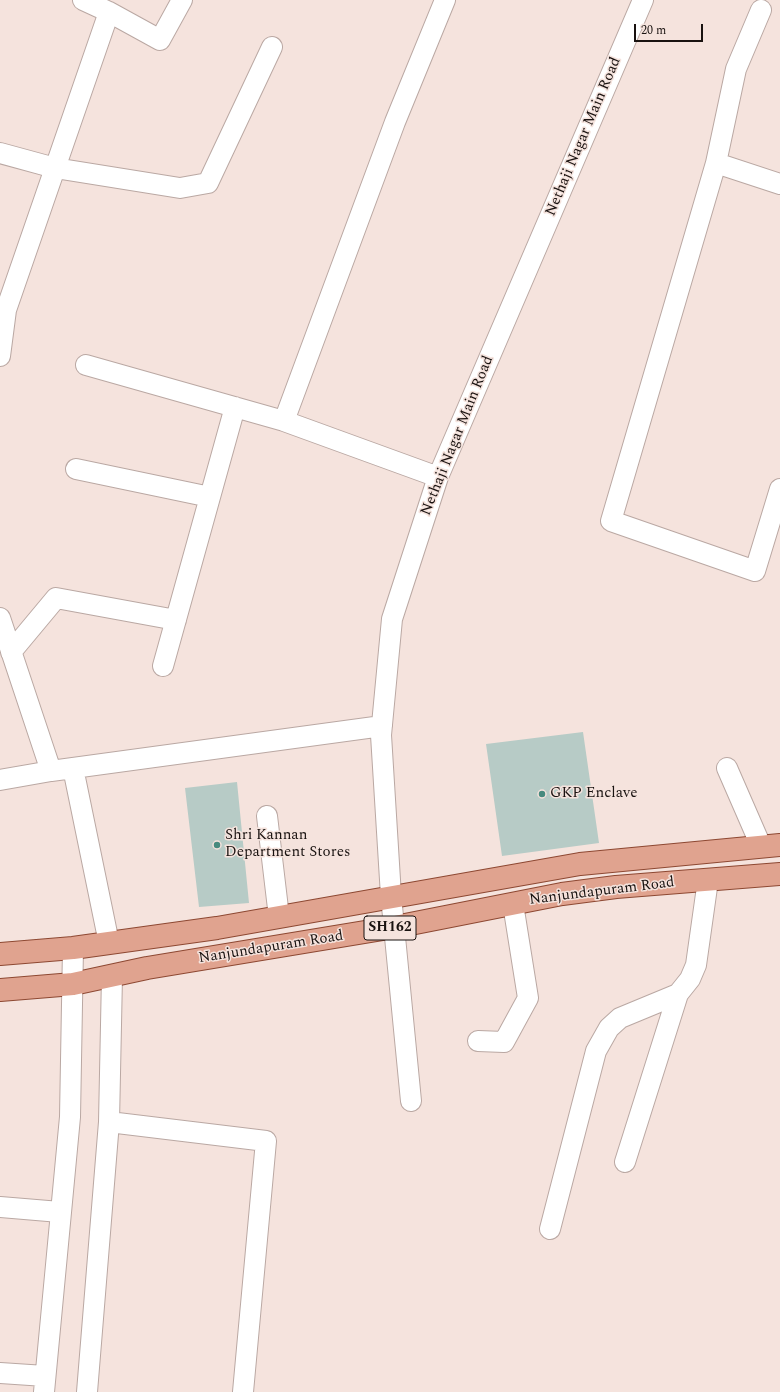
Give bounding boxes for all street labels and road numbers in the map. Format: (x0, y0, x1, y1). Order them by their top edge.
street label: Nethaji Nagar Main Road (542, 55, 626, 219)
street label: Nethaji Nagar Main Road (418, 354, 498, 518)
street label: Nanjundapuram Road (528, 874, 676, 910)
road number: SH162 (364, 916, 416, 940)
street label: Nanjundapuram Road (197, 928, 345, 968)

